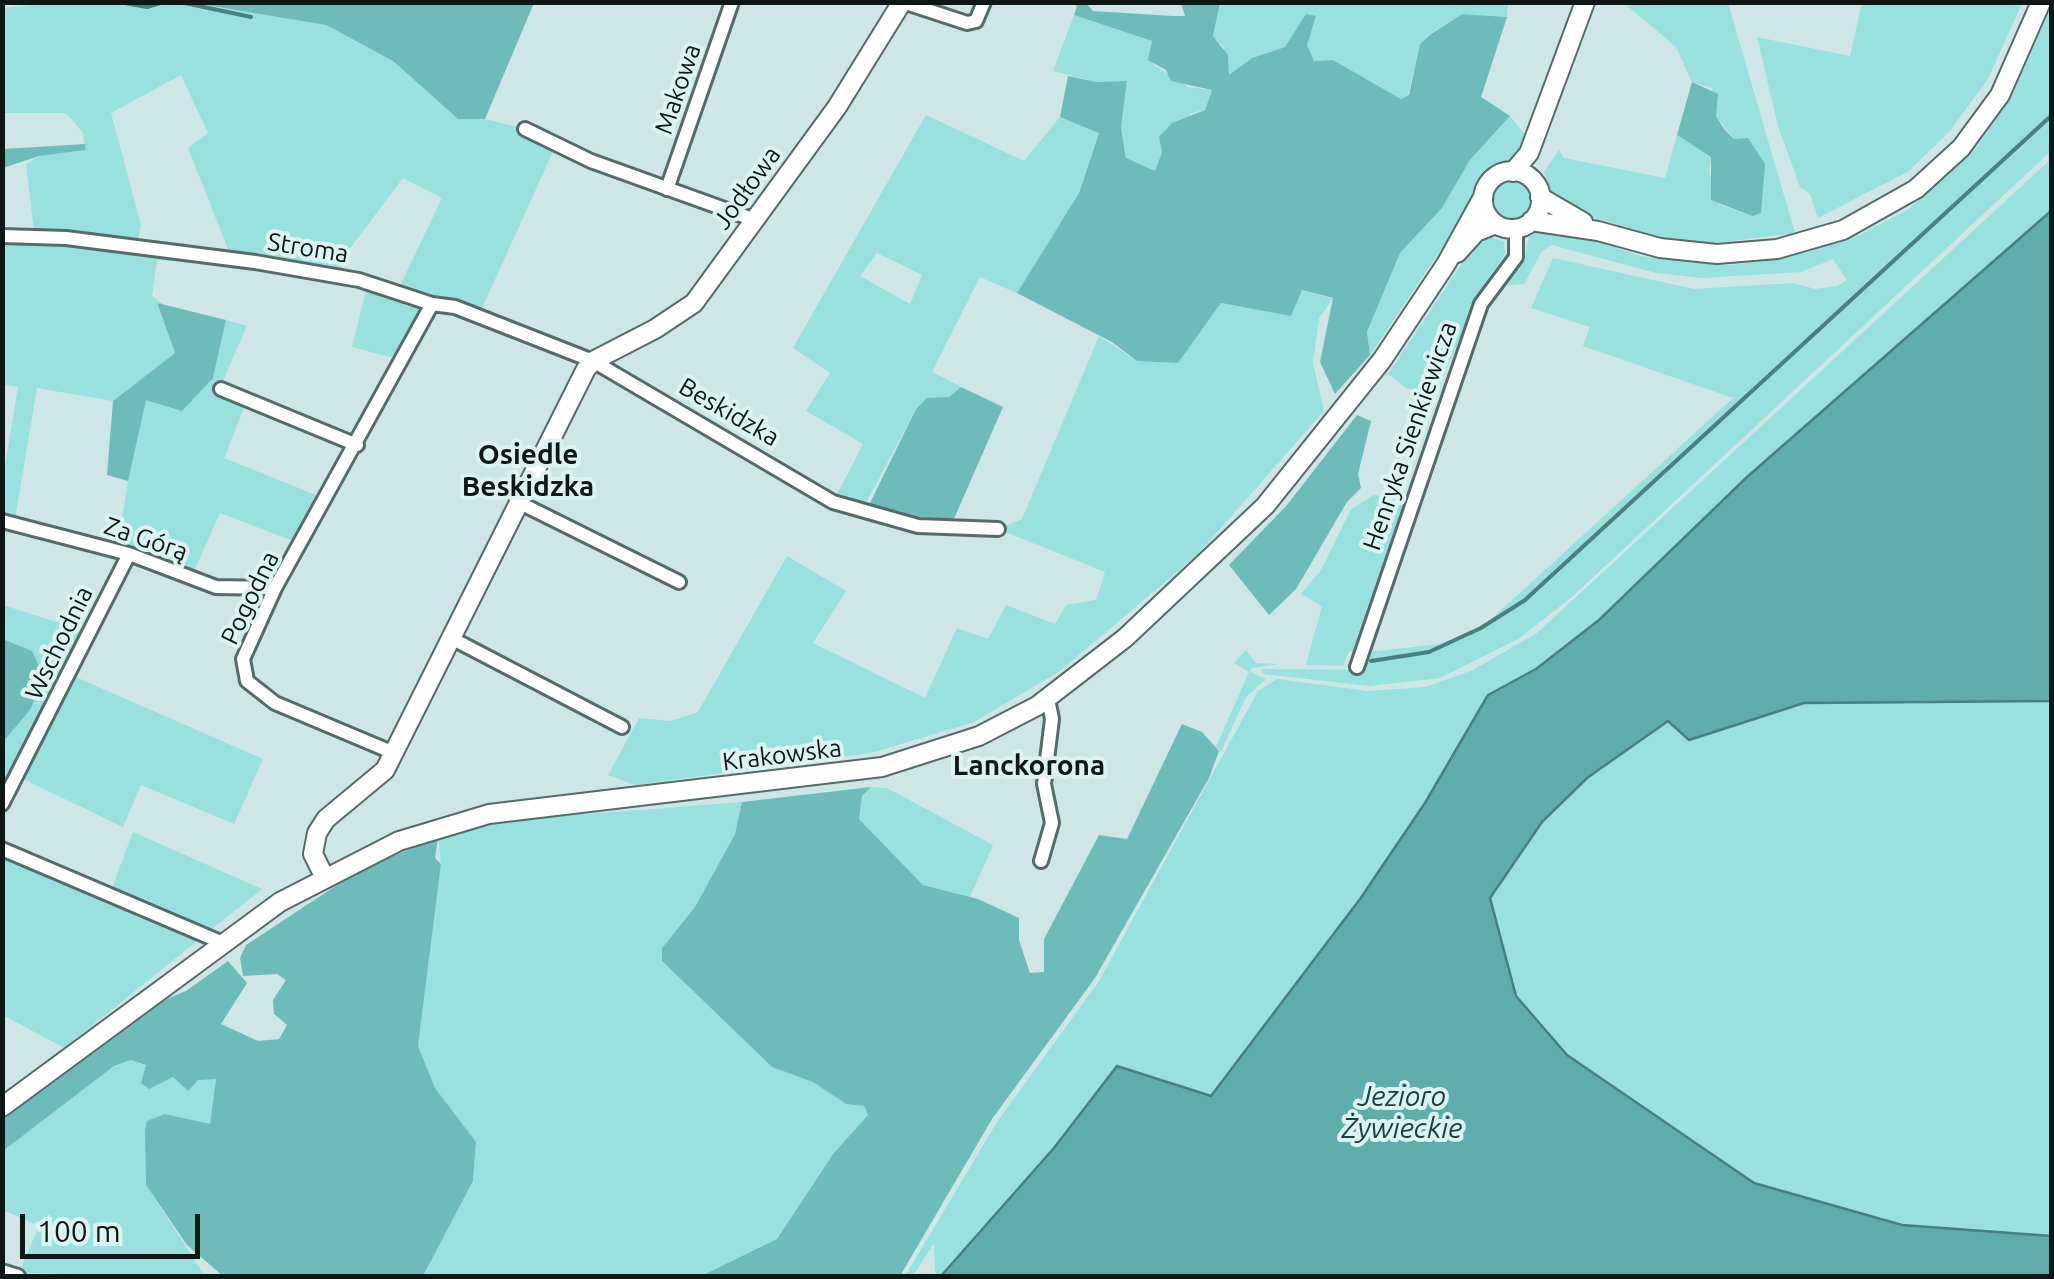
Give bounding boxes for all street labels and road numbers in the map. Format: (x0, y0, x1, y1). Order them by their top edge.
street label: Makowa (649, 40, 707, 138)
street label: Jodłowa (707, 141, 787, 235)
street label: Stroma (265, 227, 351, 269)
street label: Henryka Sienkiewicza (1357, 318, 1463, 554)
street label: Beskidzka (674, 371, 784, 453)
street label: Za Górą (100, 511, 192, 567)
street label: Pogodna (215, 546, 285, 650)
street label: Wschodnia (19, 582, 99, 704)
street label: Krakowska (721, 733, 843, 777)

